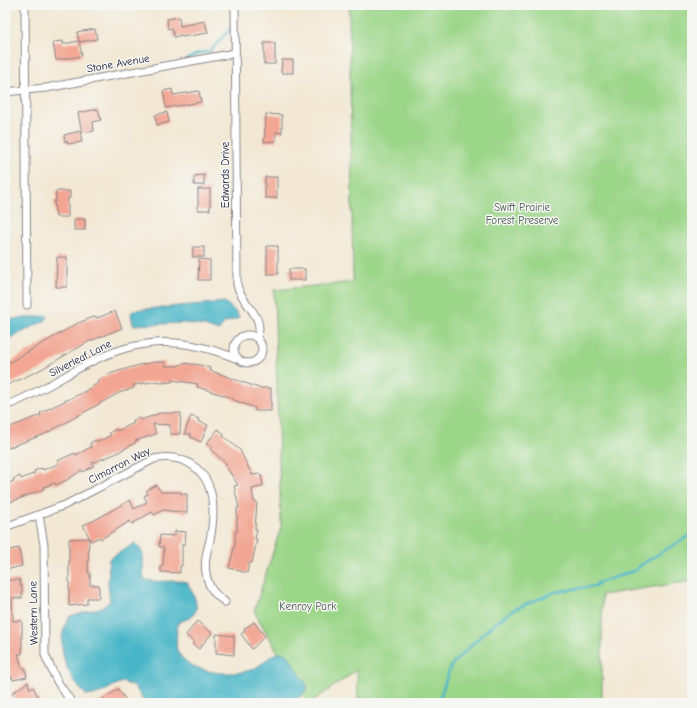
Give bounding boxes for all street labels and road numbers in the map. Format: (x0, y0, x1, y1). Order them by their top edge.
street label: Stone Avenue (86, 51, 151, 75)
street label: Edwards Drive (219, 141, 232, 208)
street label: Silverleaf Lane (47, 337, 114, 380)
street label: Cimarron Way (86, 444, 152, 487)
street label: Western Lane (26, 580, 41, 645)

